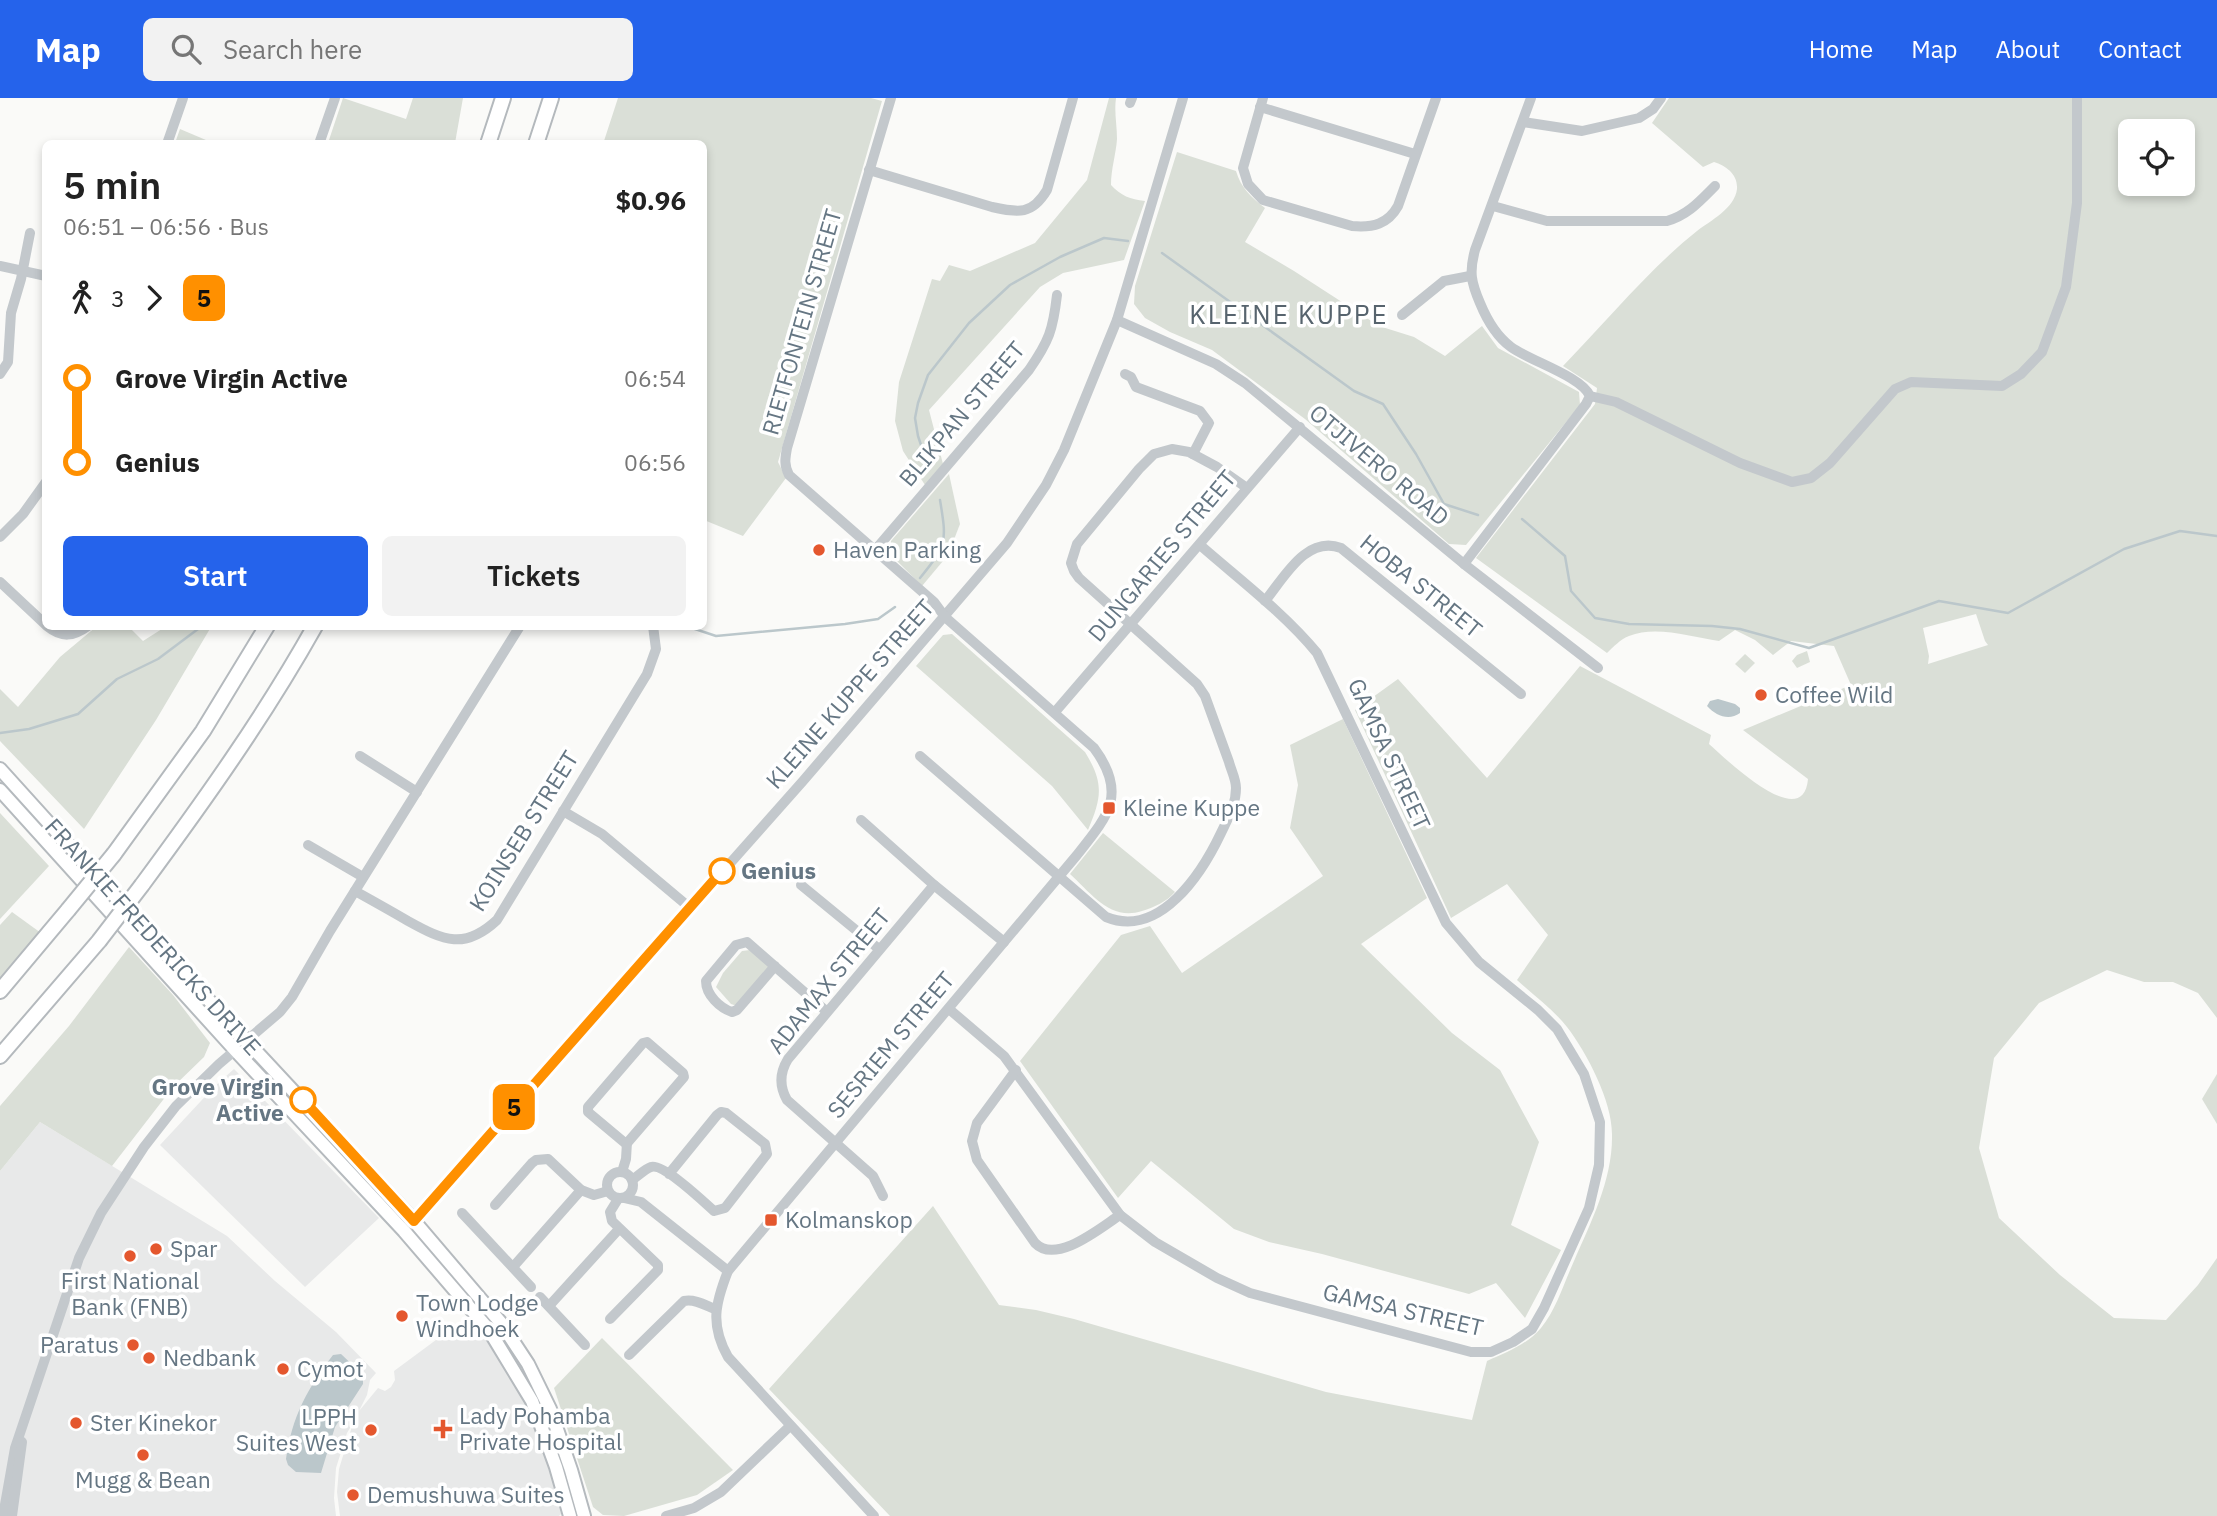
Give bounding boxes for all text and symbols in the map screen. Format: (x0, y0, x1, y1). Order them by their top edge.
search box (143, 18, 633, 81)
text: Map (35, 28, 101, 71)
icon: search (167, 30, 205, 68)
text: Search here (223, 32, 362, 66)
text: Home (1809, 33, 1873, 65)
text: Map (1911, 33, 1957, 65)
text: About (1995, 33, 2060, 65)
text: Contact (2098, 33, 2182, 65)
map controls (2118, 119, 2195, 196)
button: locate (2118, 119, 2195, 196)
text: 5 min (63, 160, 161, 209)
text: $0.96 (616, 183, 686, 217)
street label: RIETFONTEIN STREET (754, 205, 848, 438)
text: 06:51 – 06:56 · Bus (63, 211, 269, 241)
icon: walk (63, 279, 101, 317)
icon: forward (135, 279, 173, 317)
text: 5 (197, 282, 211, 314)
text: 3 (111, 283, 125, 313)
district label: KLEINE KUPPE (1189, 297, 1389, 331)
street label: BLIKPAN STREET (892, 335, 1031, 492)
text: Grove Virgin Active (115, 361, 348, 395)
text: 06:54 (624, 363, 686, 393)
street label: OTJIVERO ROAD (1304, 397, 1456, 531)
text: Genius (115, 445, 200, 479)
text: 06:56 (624, 447, 686, 477)
street label: DUNGARIES STREET (1081, 463, 1242, 647)
street label: HOBA STREET (1355, 527, 1489, 644)
place label: Haven Parking (833, 534, 981, 564)
button: Start (63, 536, 368, 616)
button: Tickets (382, 536, 686, 616)
marker: Haven Parking (811, 542, 827, 558)
street label: KLEINE KUPPE STREET (759, 592, 940, 794)
street label: GAMSA STREET (1342, 673, 1438, 834)
place label: Coffee Wild (1775, 679, 1893, 709)
marker: Coffee Wild (1753, 687, 1769, 703)
street label: KOINSEB STREET (462, 745, 585, 916)
place label: Kleine Kuppe (1123, 792, 1260, 822)
marker: Kleine Kuppe (1101, 800, 1117, 816)
street label: FRANKIE FREDERICKS DRIVE (39, 811, 268, 1061)
place label: Genius (741, 855, 816, 885)
marker: Genius (709, 858, 735, 884)
street label: ADAMAX STREET (760, 902, 896, 1059)
street label: SESRIEM STREET (820, 965, 960, 1124)
place label: Grove Virgin Active (151, 1071, 284, 1127)
line badge: 5 (491, 1084, 537, 1130)
marker: Grove Virgin Active (290, 1087, 316, 1113)
text: 5 (507, 1091, 521, 1123)
place label: Kolmanskop (785, 1204, 913, 1234)
marker: Kolmanskop (763, 1212, 779, 1228)
place label: Spar (170, 1233, 218, 1263)
marker: Spar (148, 1241, 164, 1257)
marker: First National Bank (FNB) (122, 1248, 138, 1264)
place label: First National Bank (FNB) (61, 1265, 199, 1321)
street label: GAMSA STREET (1320, 1276, 1486, 1342)
place label: Town Lodge Windhoek (416, 1287, 539, 1343)
marker: Town Lodge Windhoek (394, 1308, 410, 1324)
place label: Paratus (40, 1329, 119, 1359)
marker: Paratus (125, 1337, 141, 1353)
place label: Nedbank (163, 1342, 256, 1372)
marker: Nedbank (141, 1350, 157, 1366)
place label: Cymot (297, 1353, 364, 1383)
marker: Cymot (275, 1361, 291, 1377)
place label: Lady Pohamba Private Hospital (459, 1400, 622, 1456)
place label: LPPH Suites West (236, 1401, 357, 1457)
place label: Ster Kinekor (90, 1407, 217, 1437)
marker: Ster Kinekor (68, 1415, 84, 1431)
marker: Lady Pohamba Private Hospital (433, 1419, 453, 1439)
marker: LPPH Suites West (363, 1422, 379, 1438)
marker: Mugg & Bean (135, 1447, 151, 1463)
place label: Mugg & Bean (75, 1464, 211, 1494)
place label: Demushuwa Suites (367, 1479, 565, 1509)
marker: Demushuwa Suites (345, 1487, 361, 1503)

